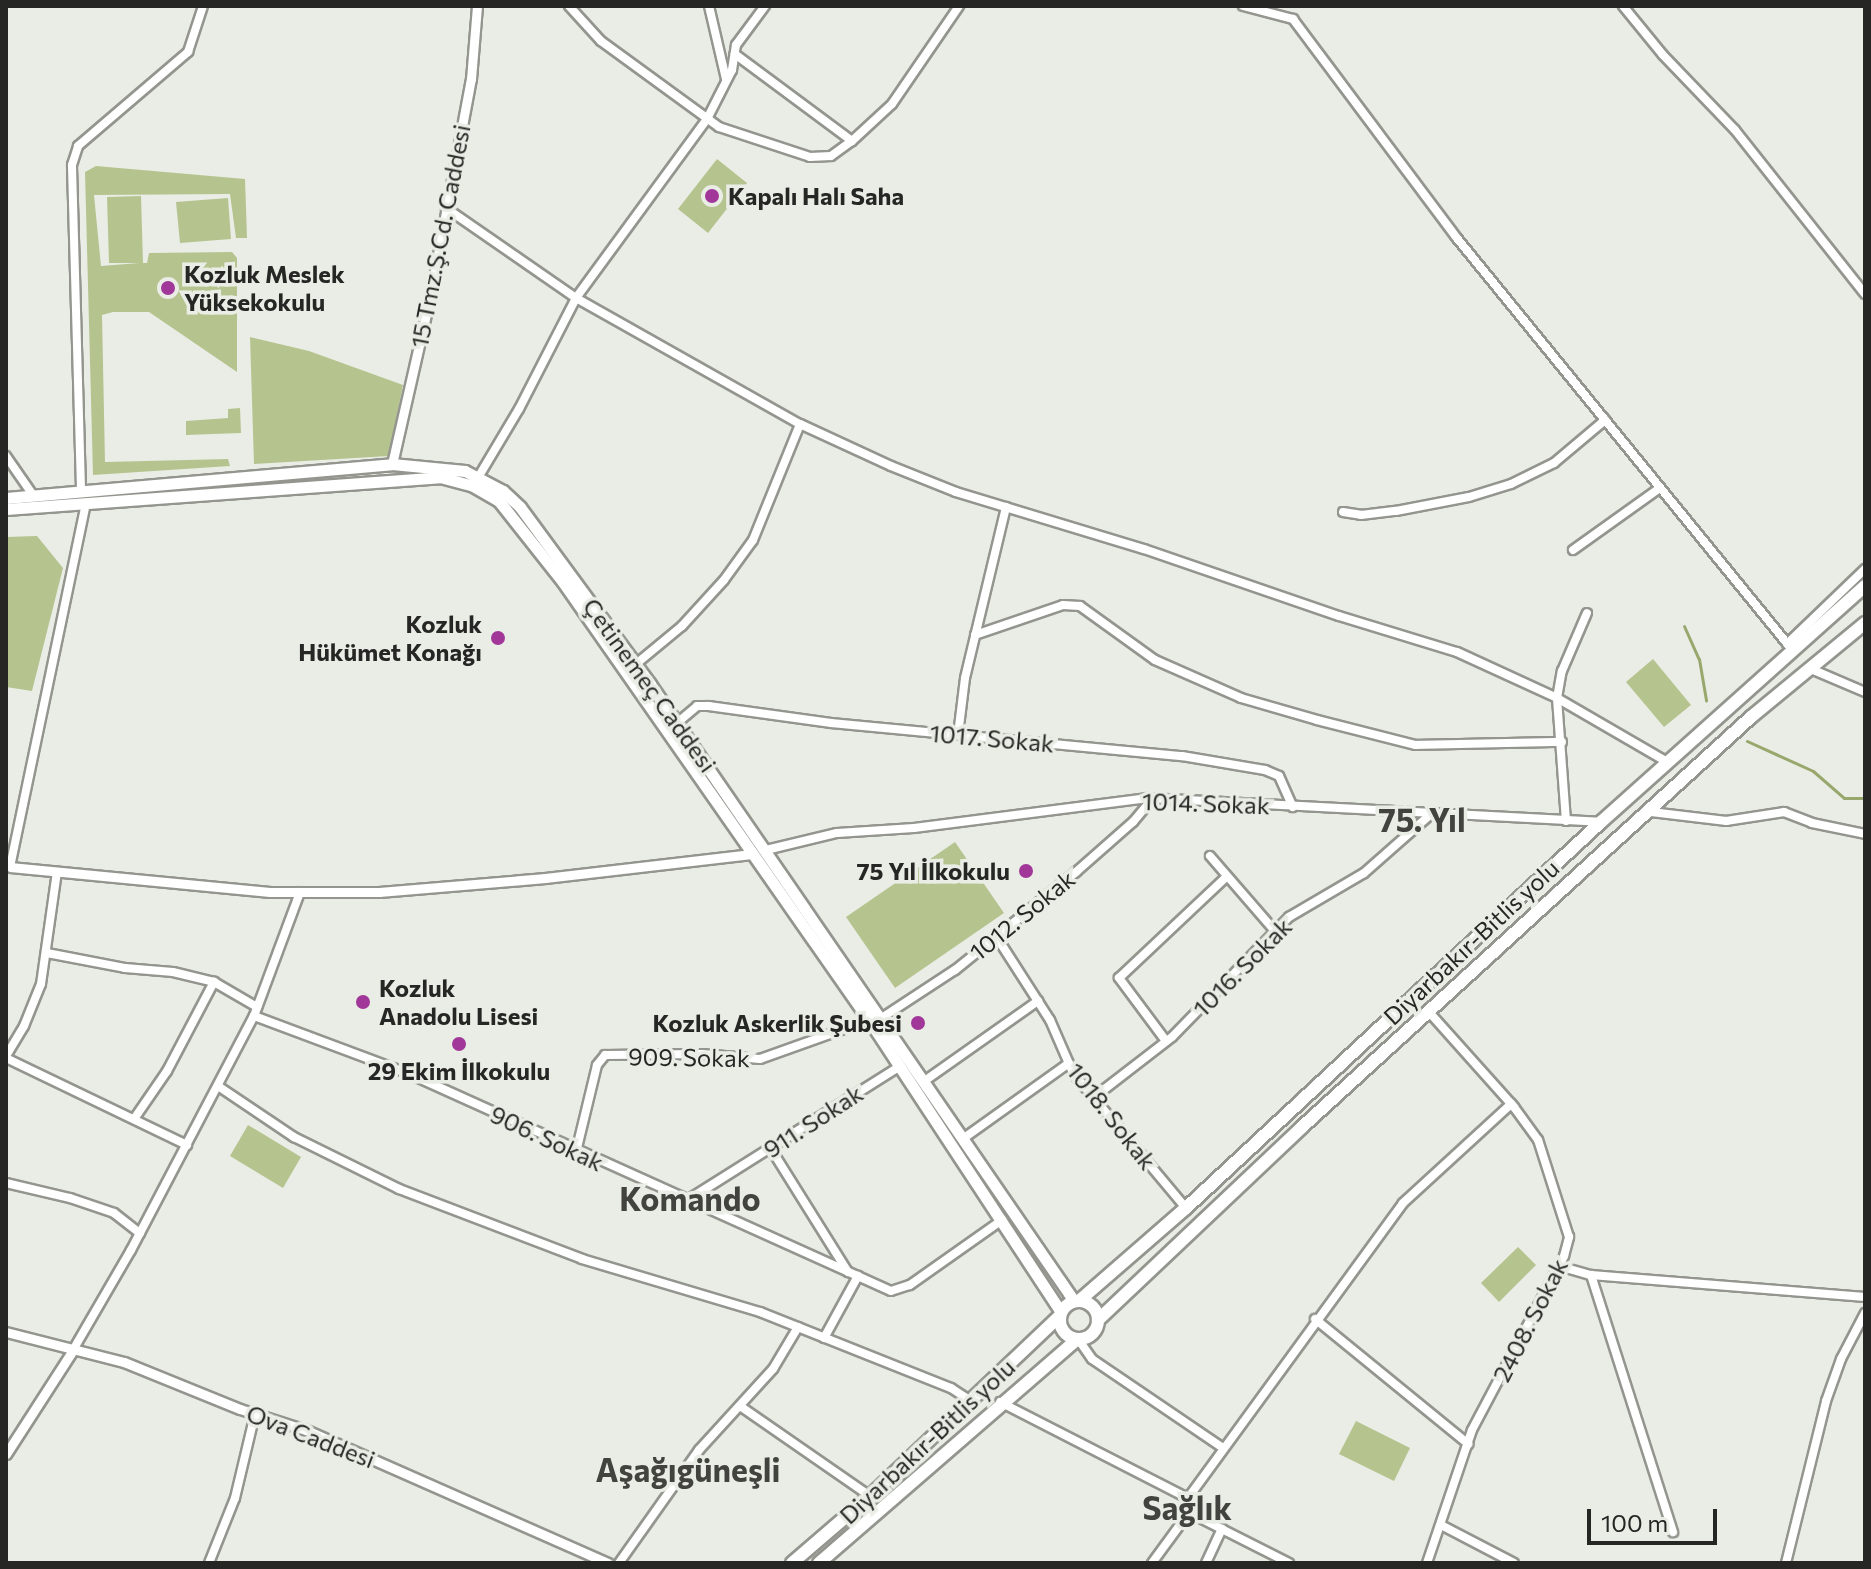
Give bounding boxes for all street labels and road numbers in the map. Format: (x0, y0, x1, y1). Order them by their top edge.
street label: 15 Tmz.Ş.Cd. Caddesi (404, 122, 476, 350)
street label: Çetinemeç Caddesi (577, 592, 723, 778)
street label: 1017. Sokak (929, 718, 1055, 758)
street label: 1014. Sokak (1142, 786, 1270, 820)
street label: Diyarbakır-Bitlis yolu (1377, 853, 1565, 1031)
street label: 1012. Sokak (964, 864, 1080, 966)
street label: 1016. Sokak (1187, 912, 1297, 1022)
street label: 909. Sokak (628, 1042, 750, 1072)
street label: 1018. Sokak (1061, 1057, 1163, 1175)
street label: 911. Sokak (758, 1078, 868, 1164)
street label: 906. Sokak (486, 1099, 608, 1177)
street label: 2408. Sokak (1487, 1254, 1573, 1386)
street label: Diyarbakır-Bitlis yolu (833, 1352, 1021, 1530)
street label: Ova Caddesi (243, 1398, 379, 1474)

